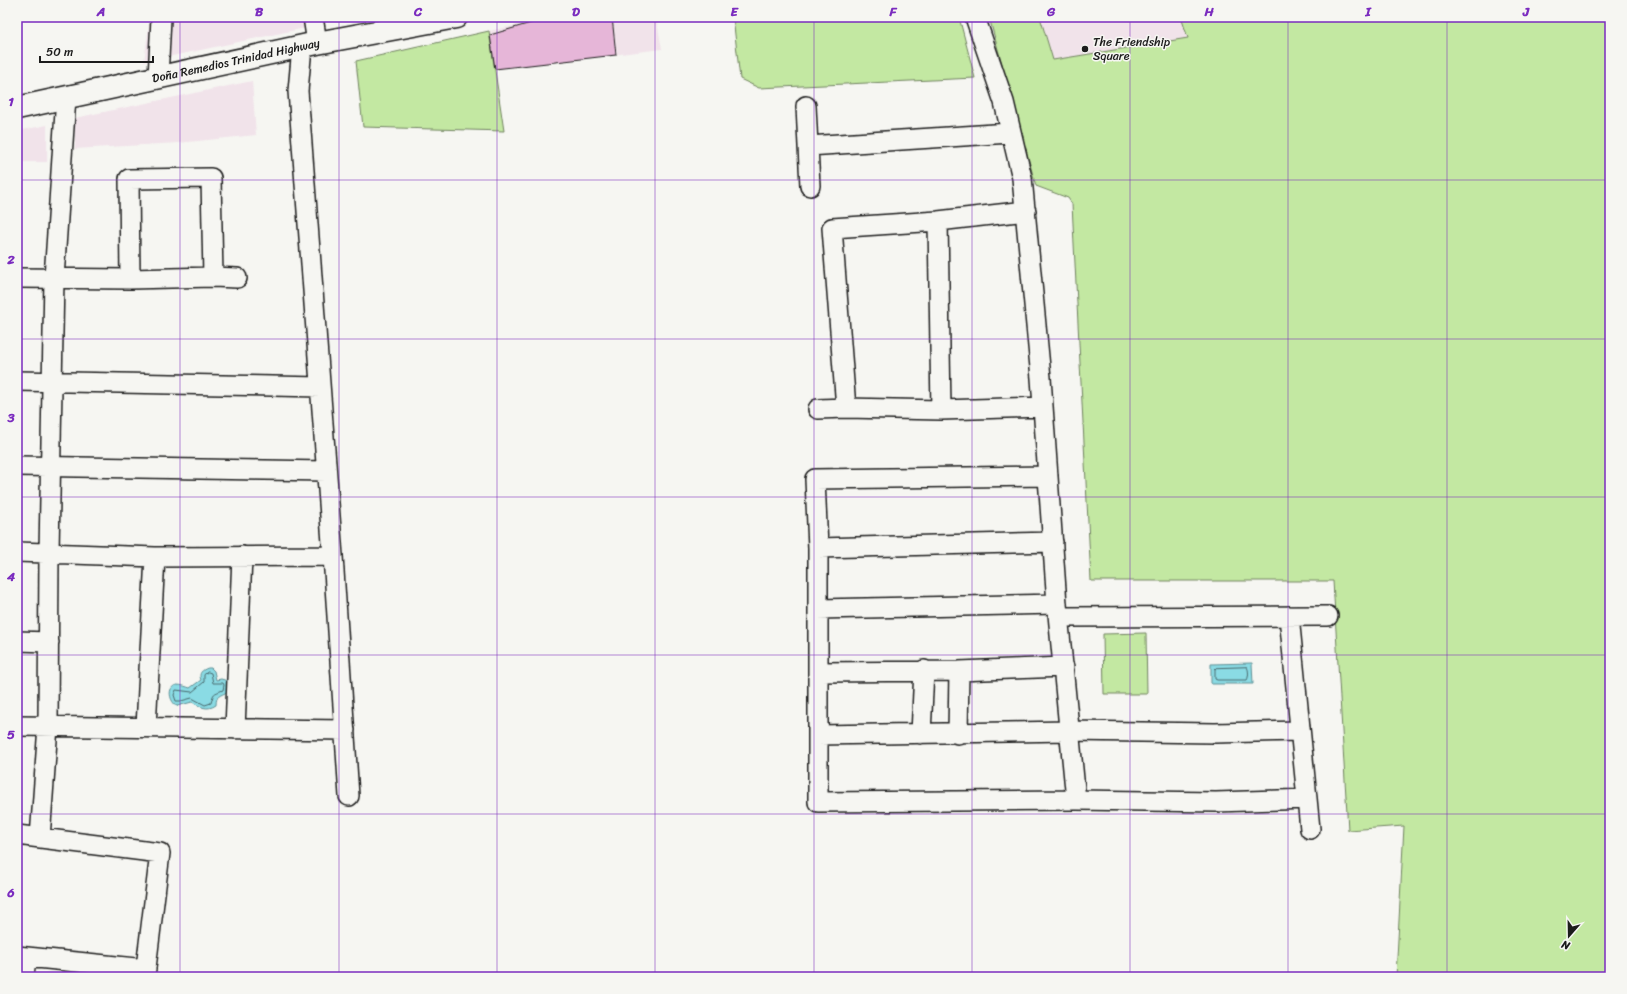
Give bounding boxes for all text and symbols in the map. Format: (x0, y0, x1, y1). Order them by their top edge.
text: A (96, 0, 105, 23)
text: B (255, 0, 264, 23)
text: C (413, 0, 423, 23)
text: D (572, 0, 580, 23)
text: E (730, 0, 739, 23)
text: F (888, 0, 897, 23)
text: G (1046, 0, 1056, 23)
text: H (1203, 0, 1214, 23)
text: I (1364, 0, 1372, 23)
text: J (1522, 0, 1530, 23)
place label: The Friendship Square (1093, 31, 1171, 67)
street label: Doña Remedios Trinidad Highway (150, 32, 323, 89)
scale bar (40, 38, 153, 64)
text: 50 m (46, 41, 73, 63)
marker: The Friendship Square (1080, 44, 1090, 54)
text: 1 (8, 90, 14, 113)
text: 2 (6, 248, 15, 271)
text: 3 (6, 406, 15, 429)
text: 4 (6, 565, 16, 588)
text: 5 (7, 723, 15, 746)
text: 6 (6, 881, 15, 904)
north arrow (1549, 916, 1589, 956)
text: N (1559, 935, 1574, 956)

